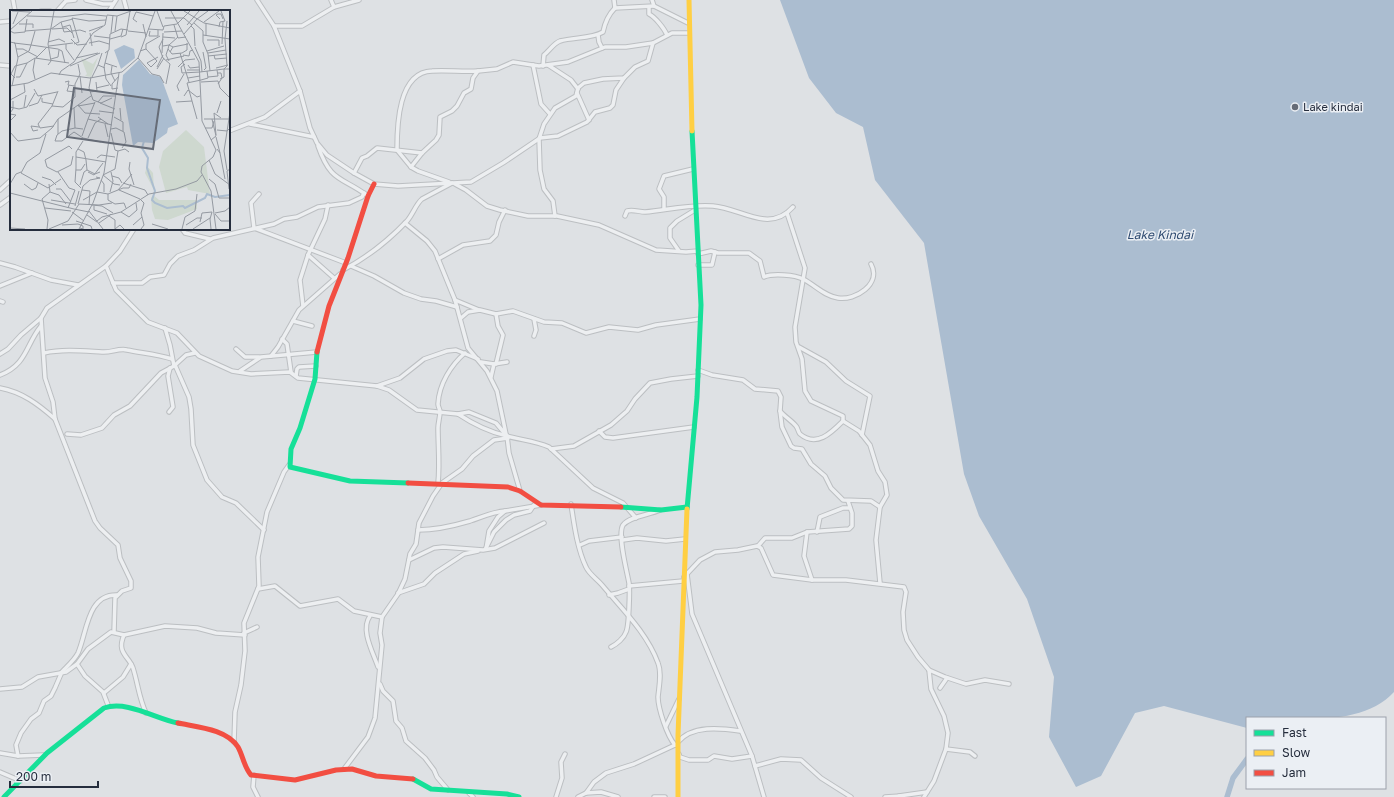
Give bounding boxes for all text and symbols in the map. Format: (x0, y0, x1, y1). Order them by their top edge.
inset map (10, 10, 230, 230)
place label: Lake kindai (1303, 100, 1363, 113)
marker: Lake kindai (1290, 102, 1300, 112)
water label: Lake Kindai (1127, 227, 1195, 242)
legend (1246, 717, 1386, 789)
text: Fast (1282, 725, 1307, 740)
text: Slow (1282, 745, 1310, 760)
scale bar (10, 763, 98, 789)
text: Jam (1282, 765, 1306, 780)
text: 200 m (16, 769, 51, 784)

